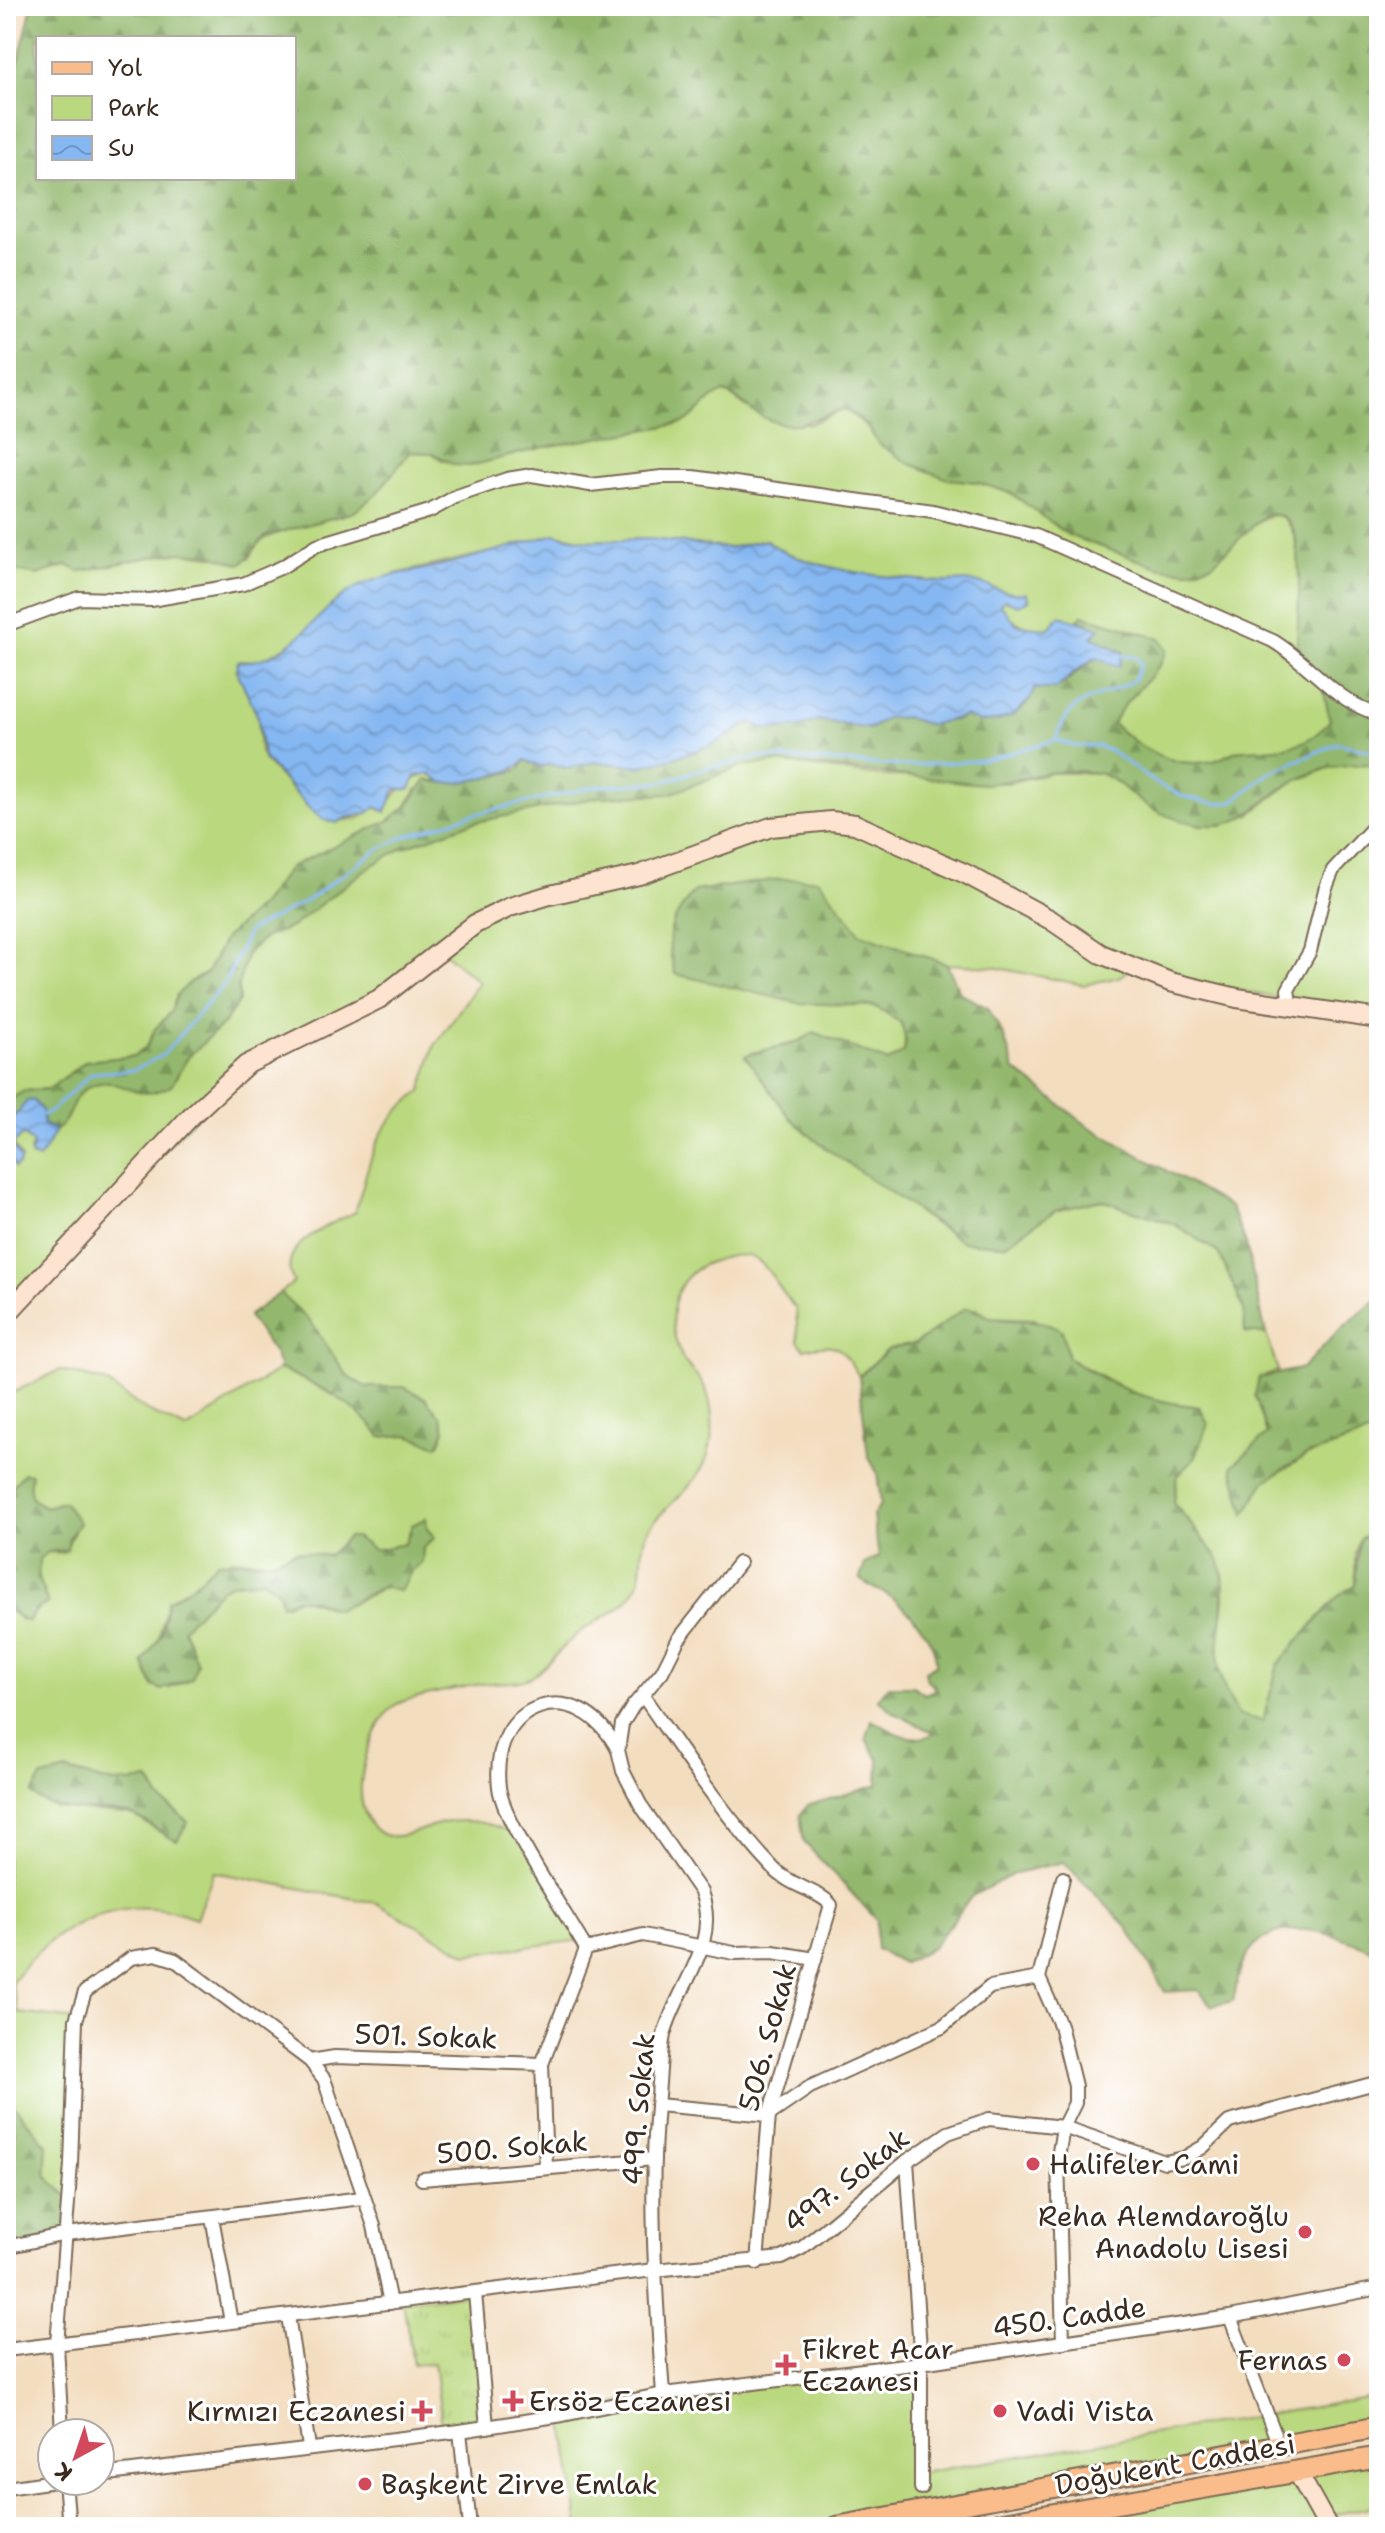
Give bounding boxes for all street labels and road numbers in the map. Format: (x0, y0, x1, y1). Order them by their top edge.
street label: 506. Sokak (729, 1959, 805, 2115)
street label: 501. Sokak (354, 2015, 498, 2057)
street label: 499. Sokak (612, 2031, 664, 2187)
street label: 497. Sokak (775, 2119, 917, 2241)
street label: 500. Sokak (435, 2121, 589, 2173)
street label: 450. Cadde (990, 2287, 1148, 2347)
street label: Doğukent Caddesi (1052, 2424, 1298, 2504)

